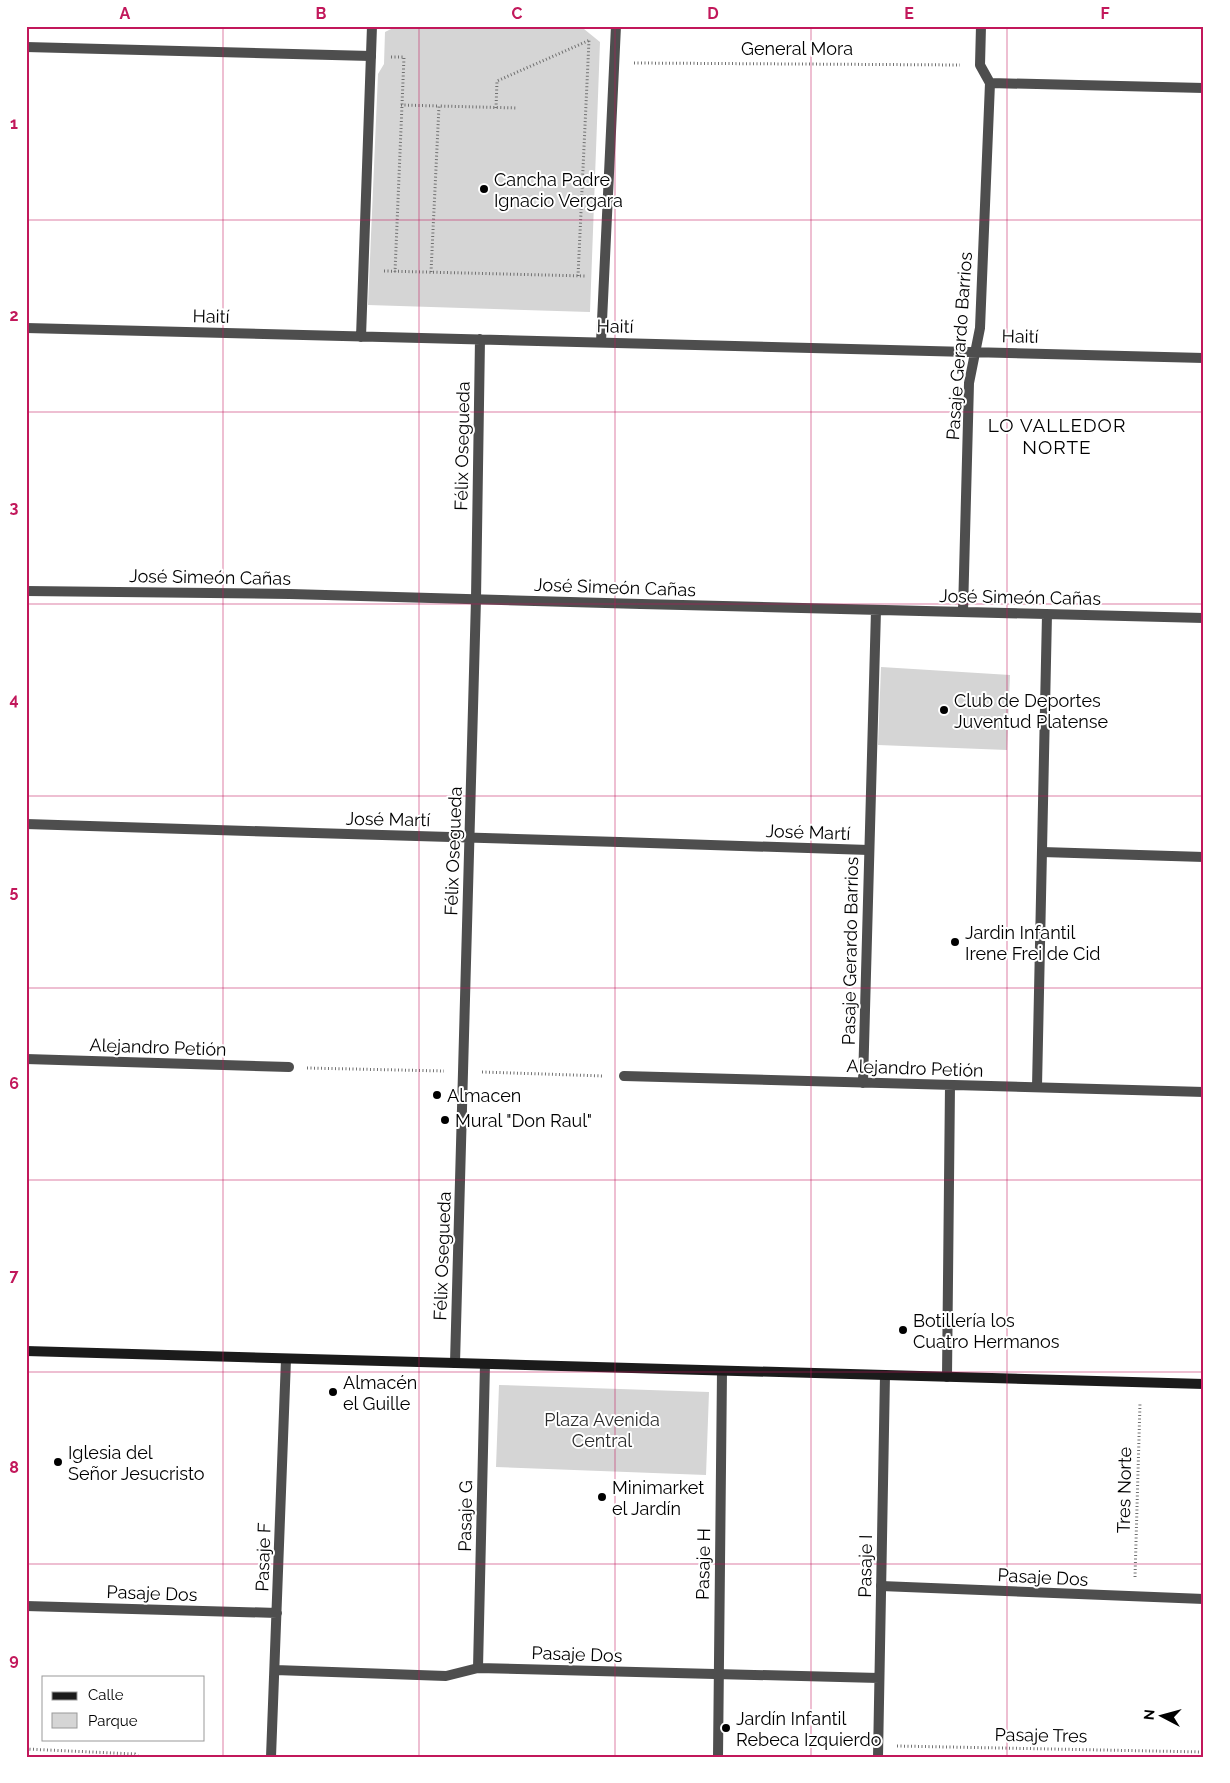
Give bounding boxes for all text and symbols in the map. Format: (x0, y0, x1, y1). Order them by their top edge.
text: A (120, 4, 131, 23)
text: B (316, 4, 327, 23)
text: C (512, 4, 523, 23)
text: D (707, 4, 719, 23)
text: E (904, 4, 914, 23)
text: F (1100, 4, 1110, 23)
street label: General Mora (741, 38, 853, 59)
text: 1 (10, 114, 18, 133)
place label: Cancha Padre Ignacio Vergara (494, 169, 623, 211)
marker: Cancha Padre Ignacio Vergara (478, 183, 490, 195)
street label: Pasaje Gerardo Barrios (942, 251, 976, 441)
street label: Haití (192, 305, 230, 327)
text: 2 (9, 306, 19, 325)
street label: Haití (596, 315, 634, 337)
street label: Haití (1001, 325, 1039, 347)
street label: Félix Osegueda (450, 381, 474, 511)
district label: LO VALLEDOR NORTE (988, 414, 1126, 458)
text: 3 (10, 498, 19, 517)
street label: José Simeón Cañas (129, 565, 291, 589)
street label: José Simeón Cañas (534, 574, 697, 600)
street label: José Simeón Cañas (939, 585, 1101, 609)
text: 4 (9, 690, 19, 709)
place label: Club de Deportes Juventud Platense (954, 690, 1108, 732)
marker: Club de Deportes Juventud Platense (938, 704, 950, 716)
street label: Félix Osegueda (440, 786, 466, 916)
street label: José Martí (345, 808, 431, 830)
street label: José Martí (765, 820, 851, 844)
street label: Pasaje Gerardo Barrios (838, 856, 862, 1045)
text: 5 (10, 882, 19, 901)
place label: Jardin Infantil Irene Frei de Cid (965, 922, 1101, 964)
marker: Jardin Infantil Irene Frei de Cid (949, 936, 961, 948)
street label: Alejandro Petión (89, 1034, 227, 1060)
street label: Alejandro Petión (846, 1055, 984, 1081)
text: 6 (9, 1074, 19, 1093)
place label: Almacen (447, 1085, 521, 1106)
marker: Almacen (431, 1089, 443, 1101)
place label: Mural "Don Raul" (455, 1110, 592, 1131)
marker: Mural "Don Raul" (439, 1114, 451, 1126)
street label: Félix Osegueda (429, 1191, 455, 1321)
text: 7 (10, 1266, 19, 1285)
place label: Botillería los Cuatro Hermanos (913, 1310, 1060, 1352)
marker: Botillería los Cuatro Hermanos (897, 1324, 909, 1336)
place label: Almacén el Guille (343, 1372, 417, 1414)
marker: Almacén el Guille (327, 1386, 339, 1398)
park label: Plaza Avenida Central (544, 1409, 660, 1451)
place label: Iglesia del Señor Jesucristo (68, 1442, 205, 1484)
street label: Tres Norte (1113, 1446, 1135, 1533)
marker: Iglesia del Señor Jesucristo (52, 1456, 64, 1468)
text: 8 (9, 1458, 19, 1477)
place label: Minimarket el Jardín (612, 1477, 704, 1519)
street label: Pasaje G (454, 1480, 476, 1552)
marker: Minimarket el Jardín (596, 1491, 608, 1503)
street label: Pasaje F (251, 1522, 275, 1592)
street label: Pasaje H (692, 1528, 714, 1600)
street label: Pasaje I (854, 1534, 876, 1598)
street label: Pasaje Dos (997, 1564, 1089, 1590)
street label: Pasaje Dos (106, 1581, 198, 1605)
street label: Pasaje Dos (531, 1642, 623, 1666)
text: 9 (9, 1650, 19, 1669)
legend (42, 1676, 205, 1740)
text: Calle (88, 1686, 124, 1704)
north arrow (1138, 1690, 1188, 1740)
place label: Jardín Infantil Rebeca Izquierdo (736, 1708, 882, 1750)
text: N (1141, 1708, 1158, 1721)
text: Parque (88, 1712, 138, 1730)
marker: Jardín Infantil Rebeca Izquierdo (720, 1722, 732, 1734)
street label: Pasaje Tres (994, 1724, 1088, 1746)

